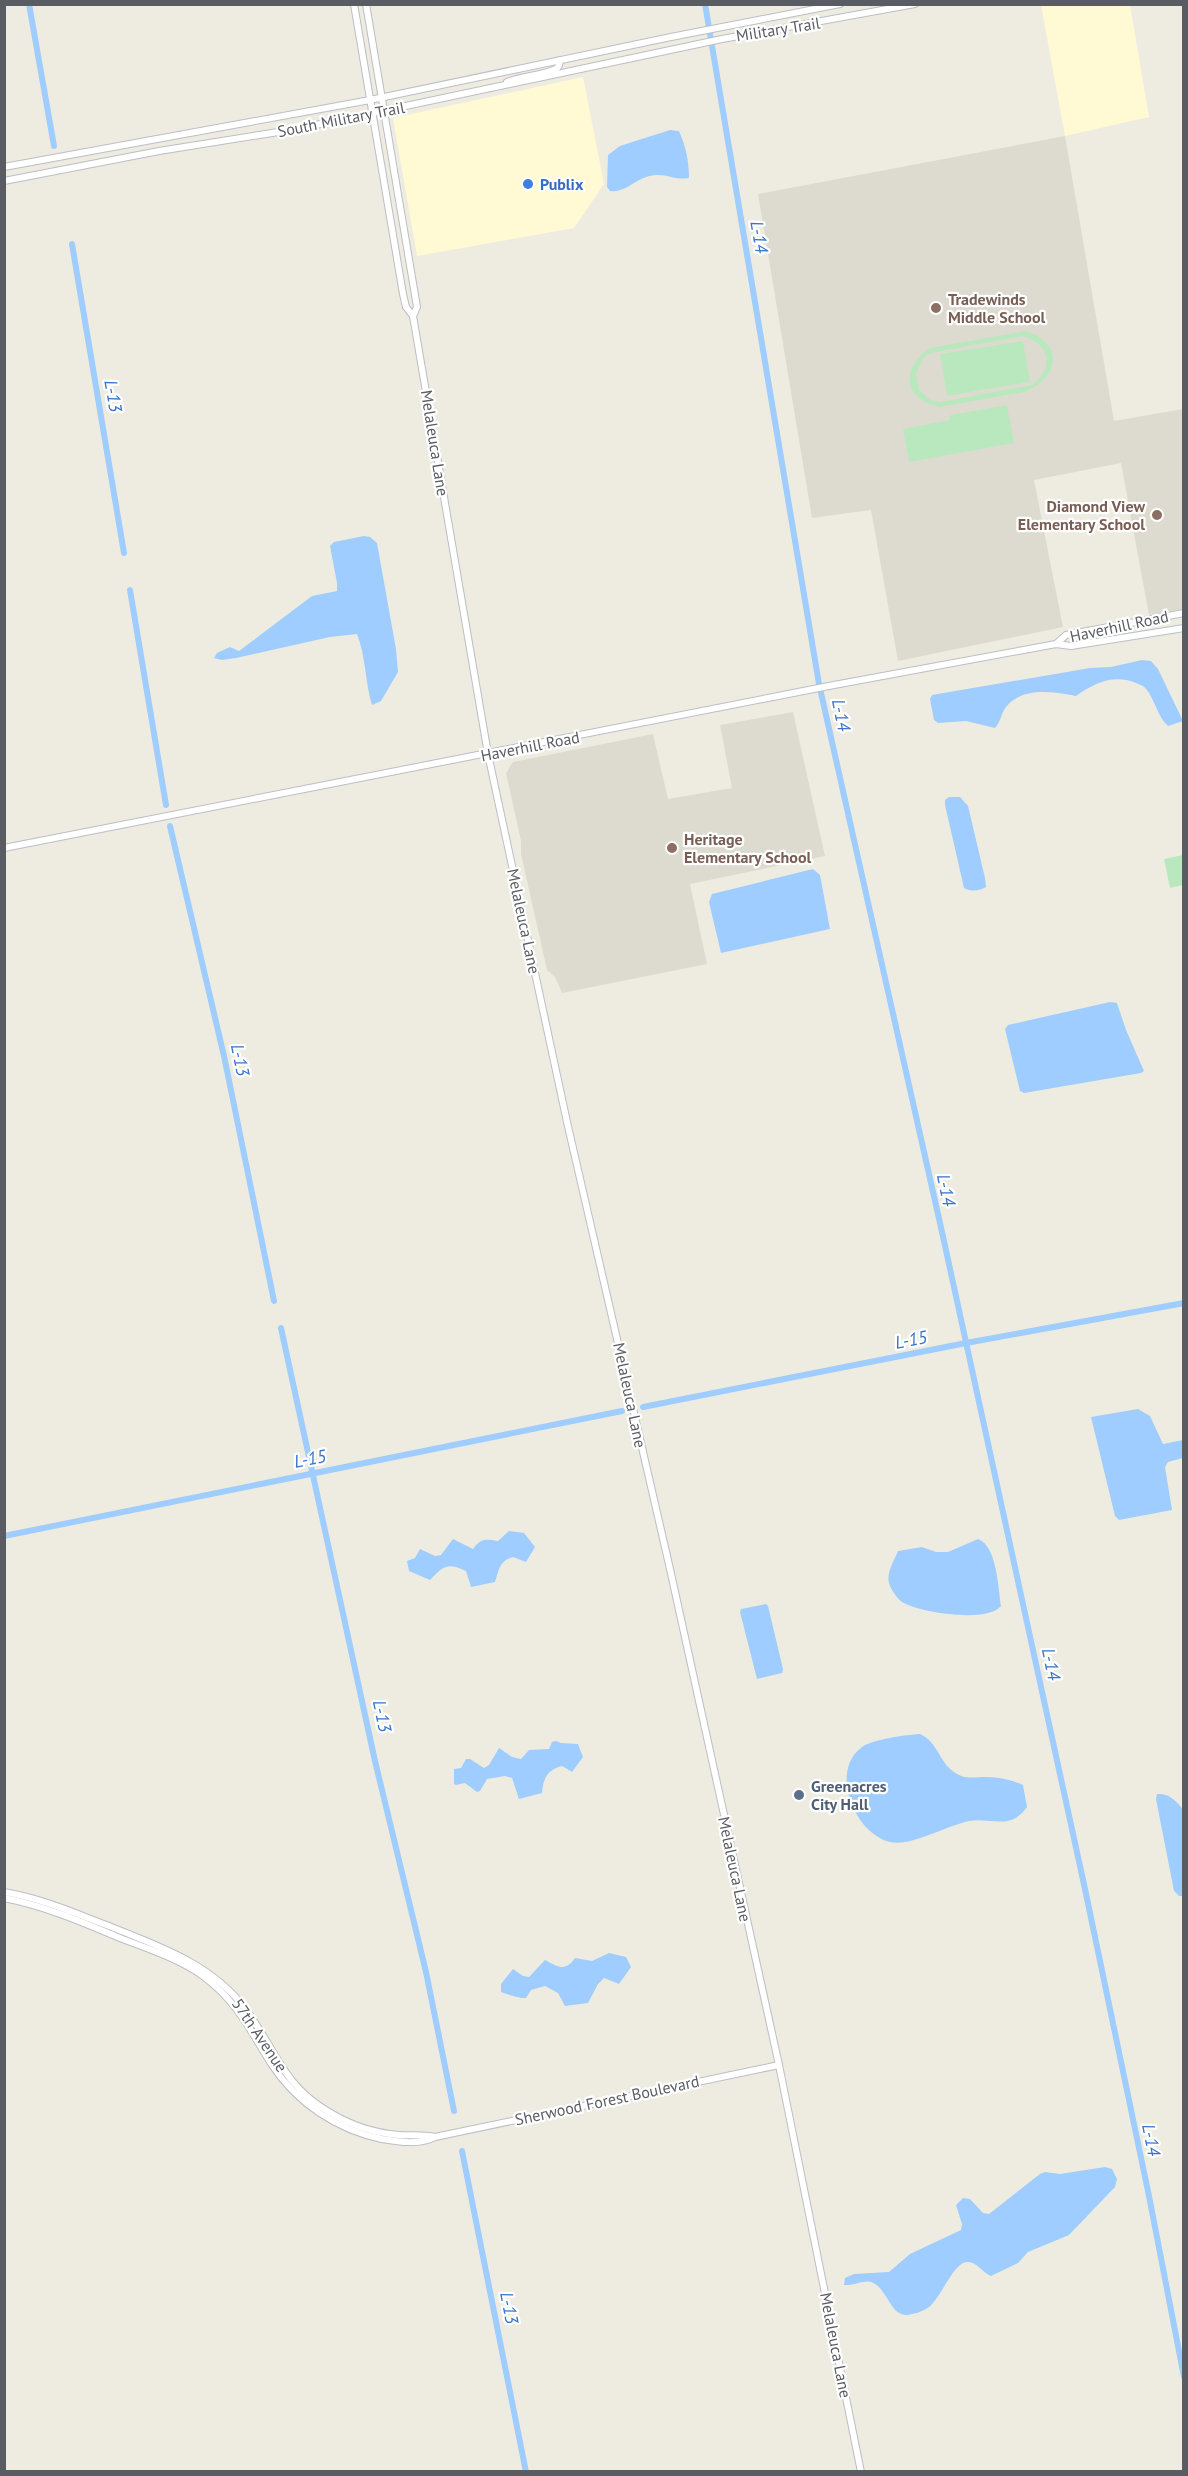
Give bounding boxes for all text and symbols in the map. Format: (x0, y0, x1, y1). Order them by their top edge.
street label: Military Trail (735, 12, 822, 46)
street label: South Military Trail (276, 97, 407, 141)
place label: Publix (540, 174, 584, 194)
marker: Publix (521, 177, 535, 191)
water label: L-14 (745, 219, 774, 255)
place label: Tradewinds Middle School (948, 289, 1046, 327)
marker: Tradewinds Middle School (929, 301, 943, 315)
water label: L-13 (99, 378, 128, 414)
street label: Melaleuca Lane (417, 389, 453, 497)
place label: Diamond View Elementary School (1018, 496, 1145, 534)
marker: Diamond View Elementary School (1150, 508, 1164, 522)
street label: Haverhill Road (1068, 606, 1170, 646)
water label: L-14 (827, 697, 856, 734)
street label: Haverhill Road (479, 727, 581, 765)
place label: Heritage Elementary School (684, 829, 811, 867)
marker: Heritage Elementary School (665, 841, 679, 855)
street label: Melaleuca Lane (503, 867, 545, 975)
water label: L-13 (226, 1042, 255, 1079)
water label: L-14 (932, 1172, 961, 1209)
water label: L-15 (893, 1325, 930, 1354)
street label: Melaleuca Lane (609, 1341, 651, 1449)
water label: L-15 (292, 1444, 329, 1473)
water label: L-14 (1037, 1646, 1066, 1683)
water label: L-13 (368, 1698, 397, 1735)
place label: Greenacres City Hall (811, 1776, 887, 1814)
marker: Greenacres City Hall (792, 1788, 806, 1802)
street label: Melaleuca Lane (714, 1815, 756, 1923)
street label: 57th Avenue (228, 1994, 292, 2076)
street label: Sherwood Forest Boulevard (513, 2071, 701, 2129)
water label: L-14 (1137, 2122, 1166, 2159)
water label: L-13 (495, 2290, 524, 2327)
street label: Melaleuca Lane (816, 2291, 856, 2399)

